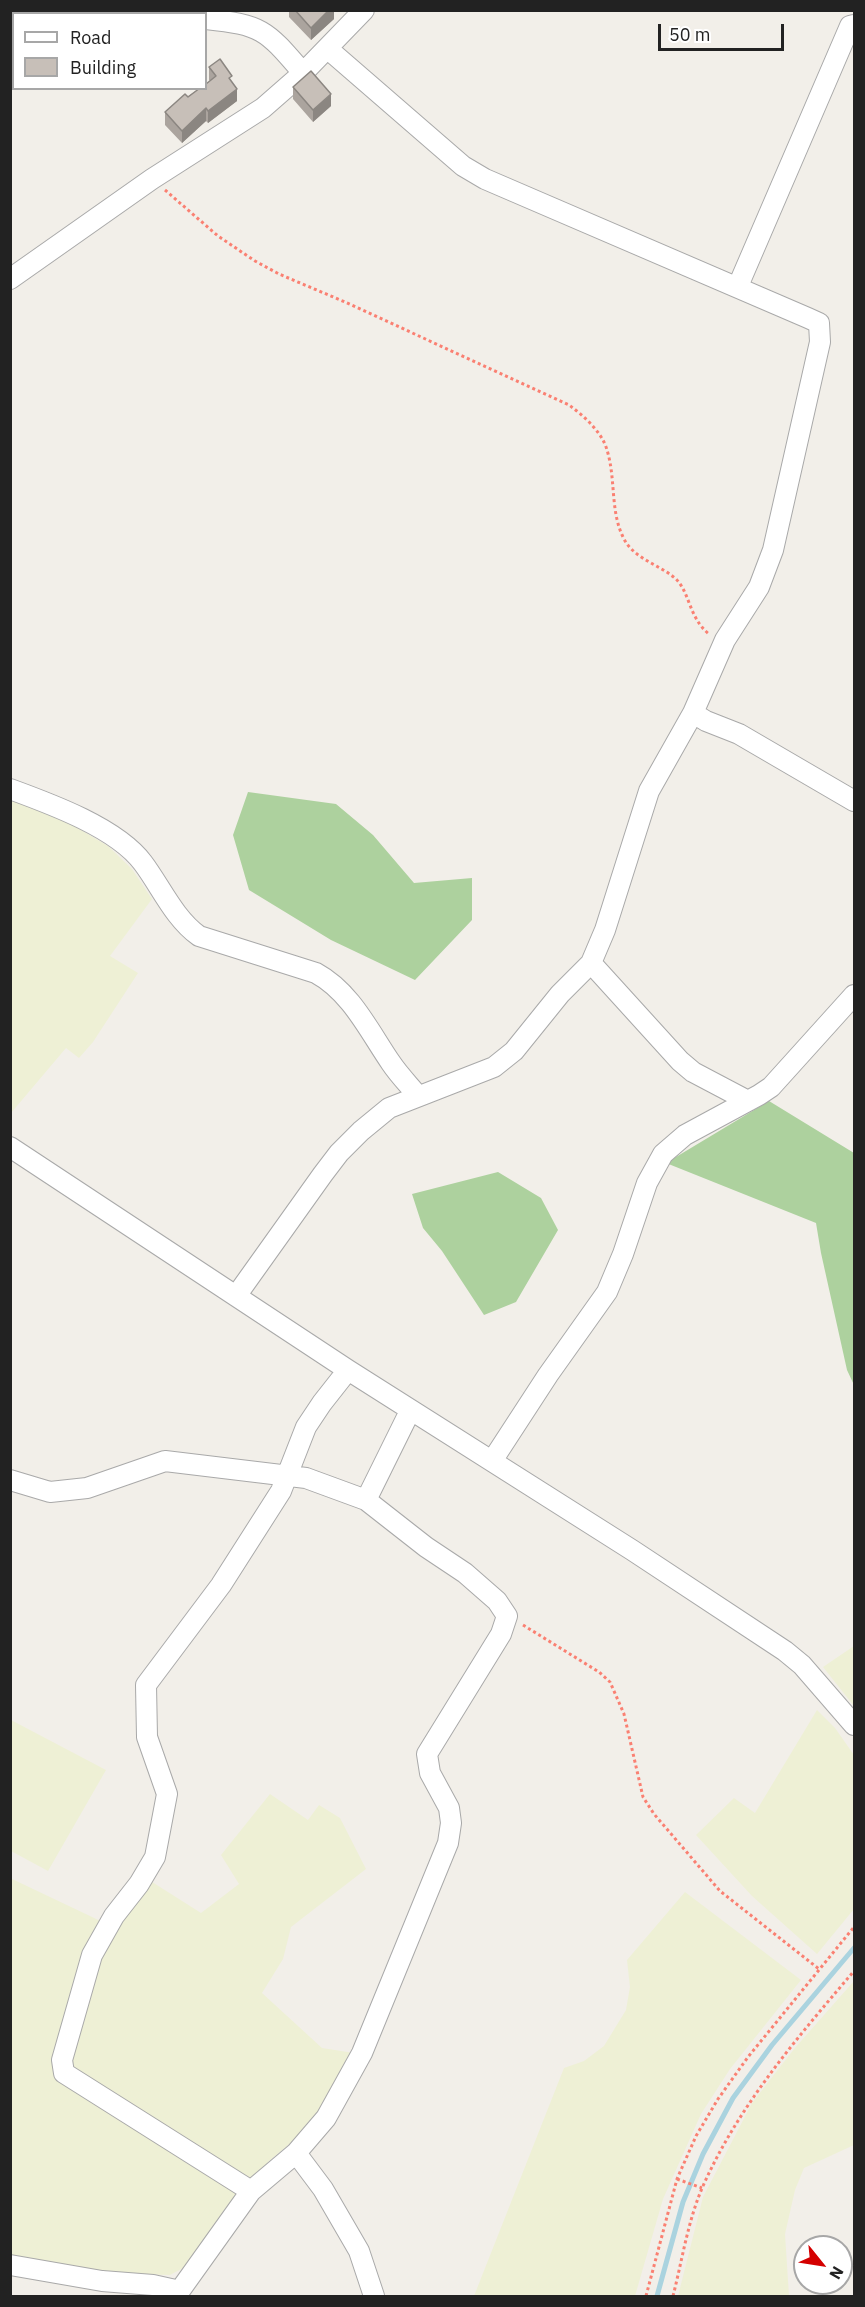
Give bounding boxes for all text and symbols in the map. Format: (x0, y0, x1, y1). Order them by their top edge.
legend (12, 12, 207, 90)
scale bar (661, 12, 787, 50)
text: 50 m (669, 23, 711, 46)
text: Road (70, 26, 111, 49)
text: Building (70, 56, 136, 79)
north arrow (793, 2235, 853, 2295)
text: N (825, 2263, 848, 2283)

